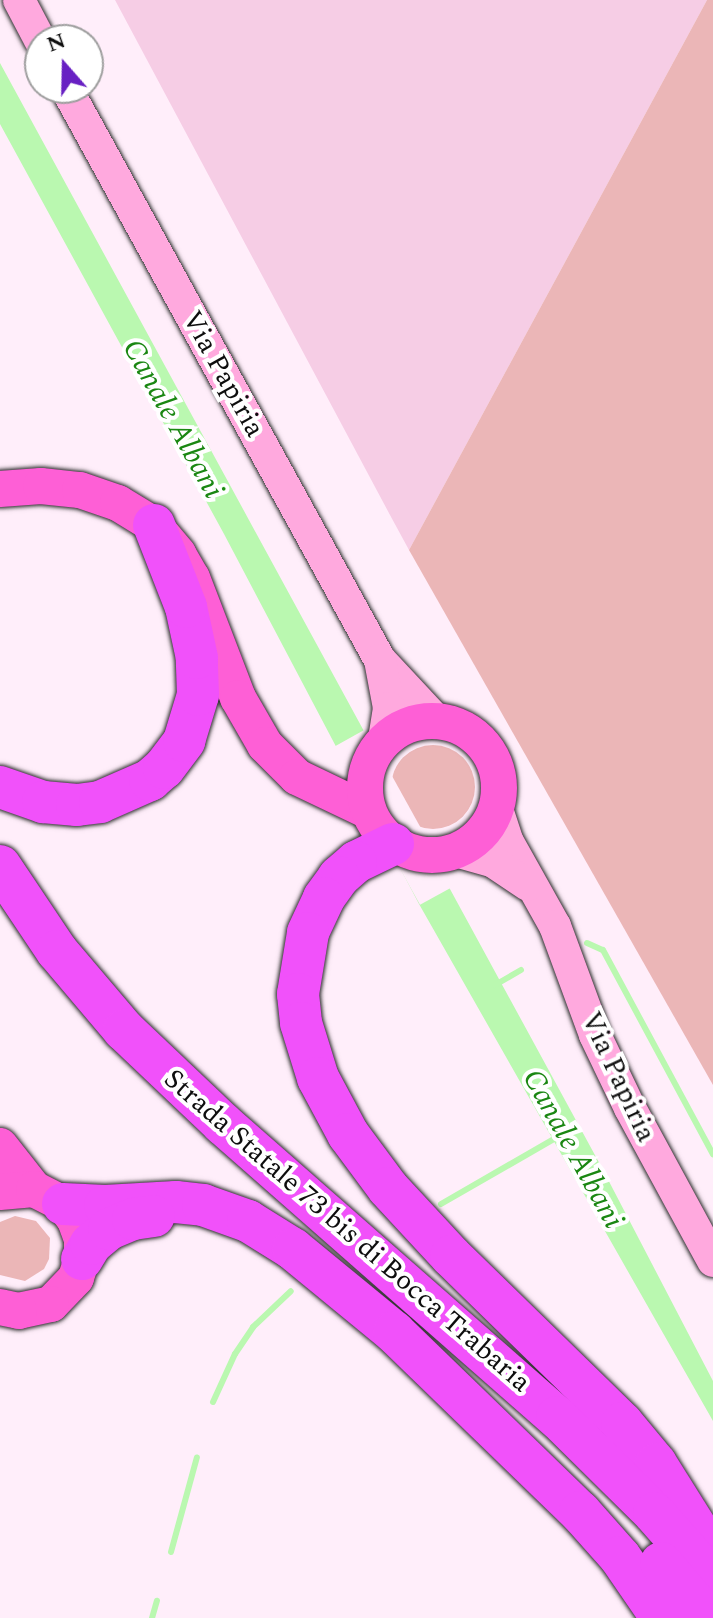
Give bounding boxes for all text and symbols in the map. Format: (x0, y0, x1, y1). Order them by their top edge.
north arrow (24, 24, 104, 104)
text: N (42, 24, 70, 61)
street label: Via Papiria (175, 305, 271, 443)
water label: Canale Albani (114, 333, 232, 505)
street label: Via Papiria (573, 1007, 663, 1147)
street label: Strada Statale 73 bis di Bocca Trabaria (157, 1062, 537, 1400)
water label: Canale Albani (514, 1063, 632, 1235)

